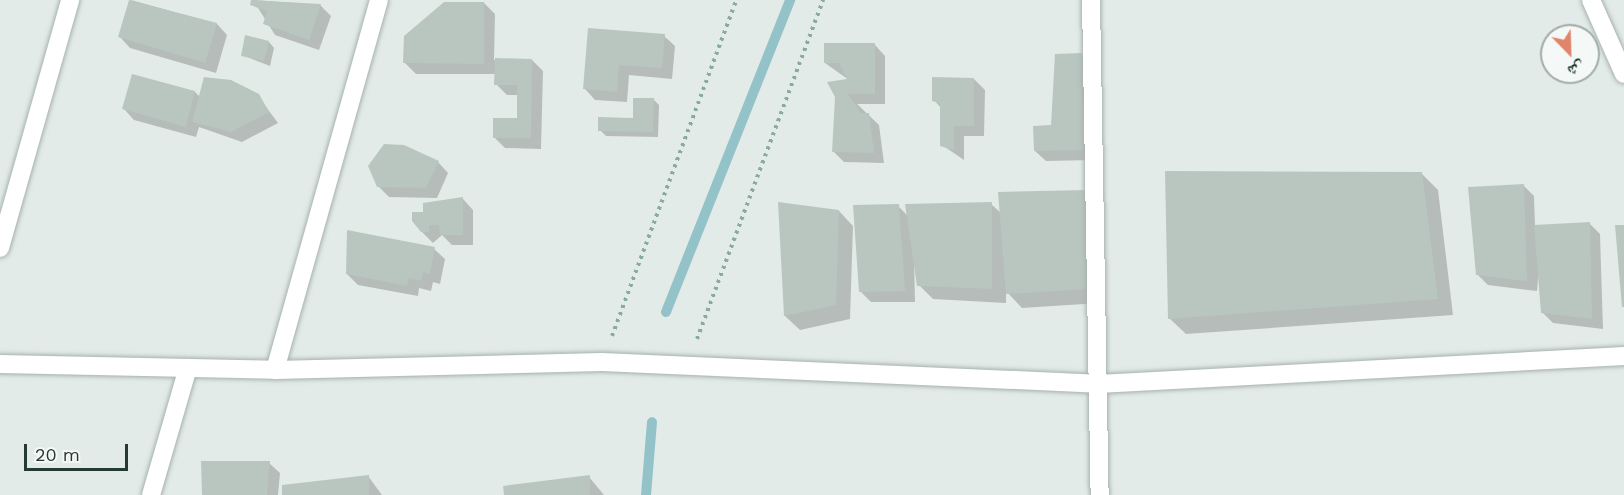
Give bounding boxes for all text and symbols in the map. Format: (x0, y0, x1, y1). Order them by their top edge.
north arrow (1540, 24, 1600, 84)
text: ش (1565, 57, 1588, 81)
scale bar (27, 432, 130, 470)
text: 20 m (35, 444, 80, 465)

